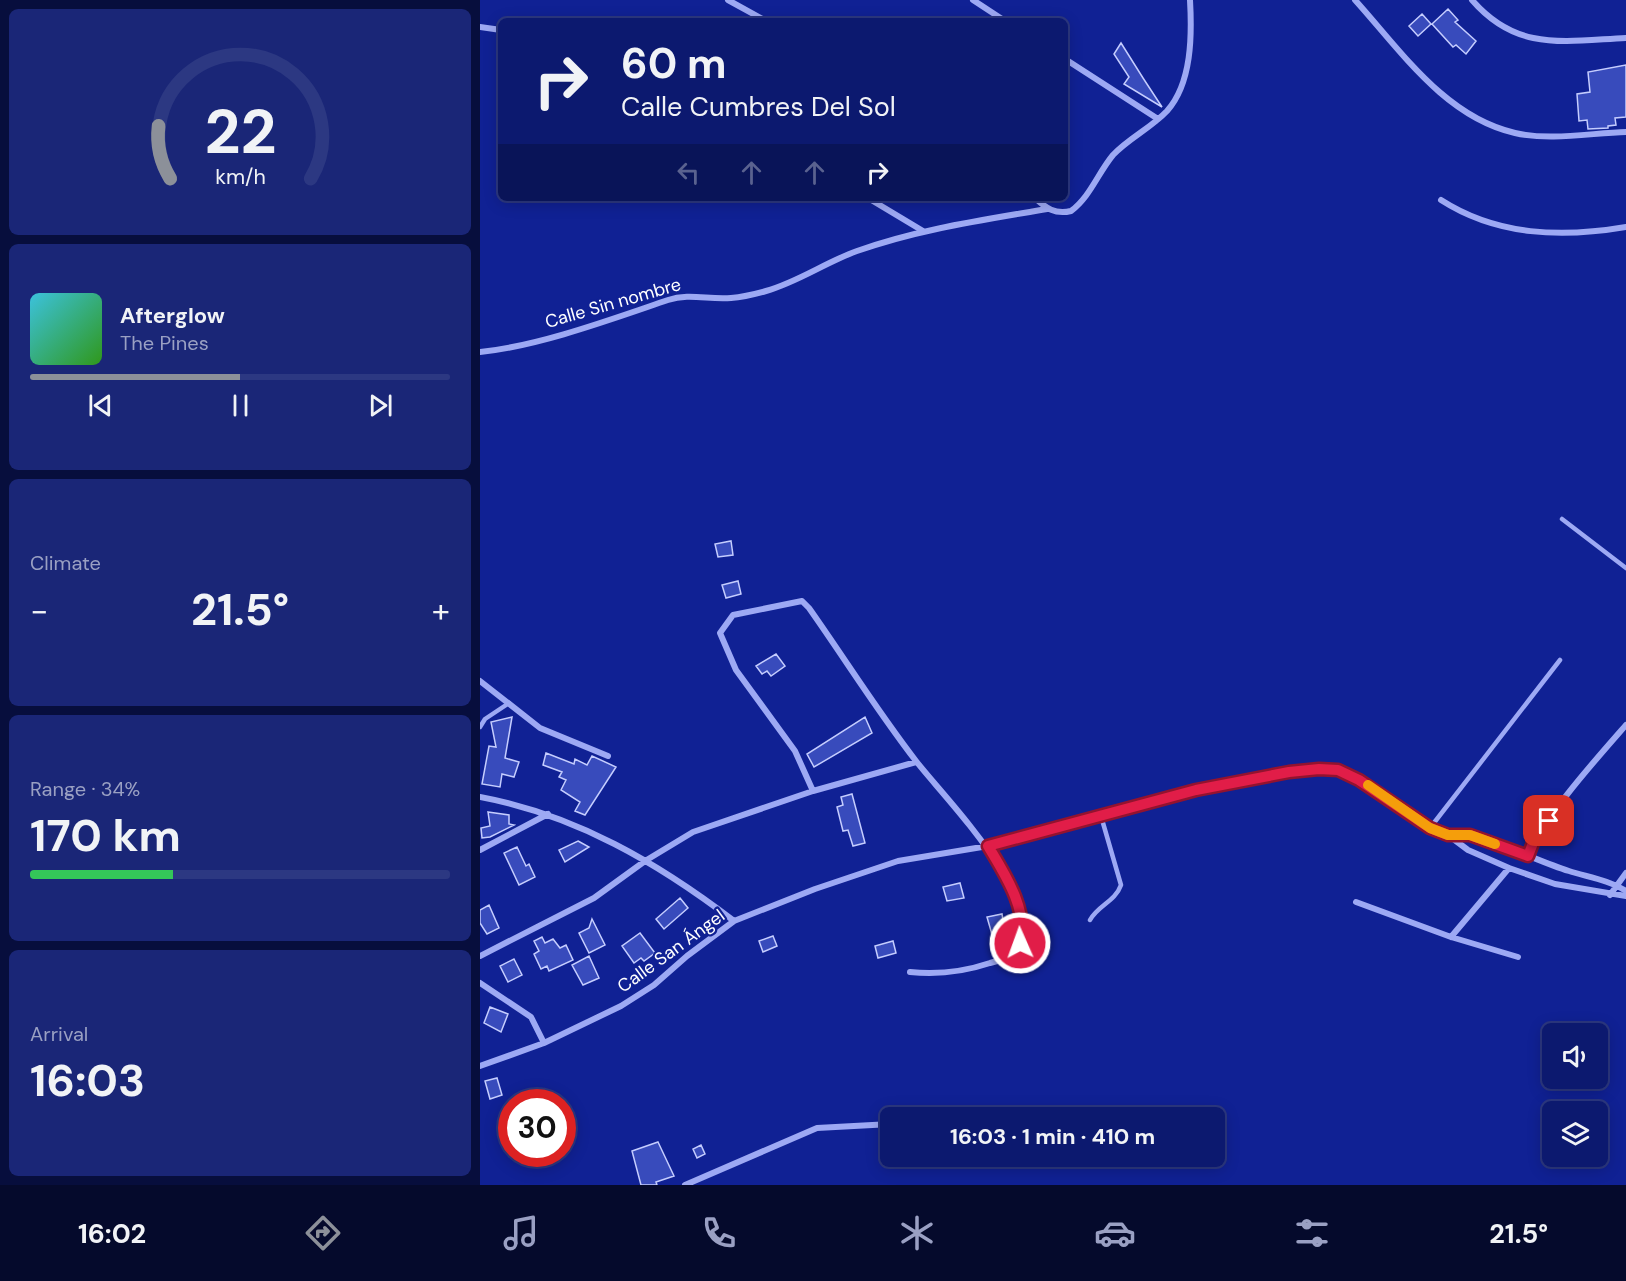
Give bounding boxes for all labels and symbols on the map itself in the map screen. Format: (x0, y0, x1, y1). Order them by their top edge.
street label: Calle Sin nombre (542, 272, 684, 334)
pin (1523, 795, 1574, 846)
street label: Calle San Ángel (612, 904, 730, 998)
position arrow (988, 911, 1052, 975)
speed limit sign: 30 (498, 1089, 576, 1167)

